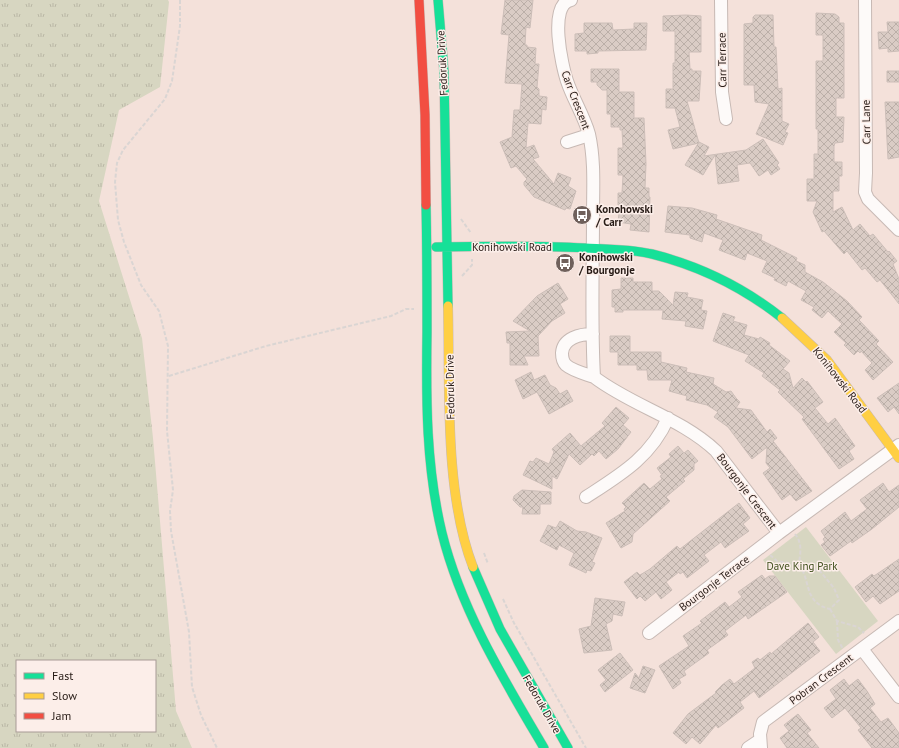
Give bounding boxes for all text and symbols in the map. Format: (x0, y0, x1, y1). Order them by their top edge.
street label: Fedoruk Drive (433, 30, 451, 96)
street label: Carr Terrace (715, 32, 729, 88)
street label: Carr Crescent (558, 69, 594, 132)
street label: Carr Lane (859, 99, 873, 144)
place label: Konohowski / Carr (595, 202, 653, 229)
bus stop icon: Konohowski / Carr (571, 204, 593, 226)
street label: Konihowski Road (472, 240, 552, 254)
place label: Konihowski / Bourgonje (578, 250, 635, 277)
bus stop icon: Konihowski / Bourgonje (554, 252, 576, 274)
street label: Konihowski Road (810, 344, 870, 416)
street label: Fedoruk Drive (442, 354, 458, 420)
street label: Bourgonje Crescent (714, 450, 780, 532)
street label: Bourgonje Terrace (676, 552, 752, 614)
park label: Dave King Park (766, 559, 838, 573)
street label: Pobran Crescent (787, 650, 856, 707)
legend (16, 660, 156, 732)
text: Fast (52, 668, 73, 683)
street label: Fedoruk Drive (520, 672, 565, 736)
text: Slow (52, 688, 77, 703)
text: Jam (51, 708, 71, 723)

